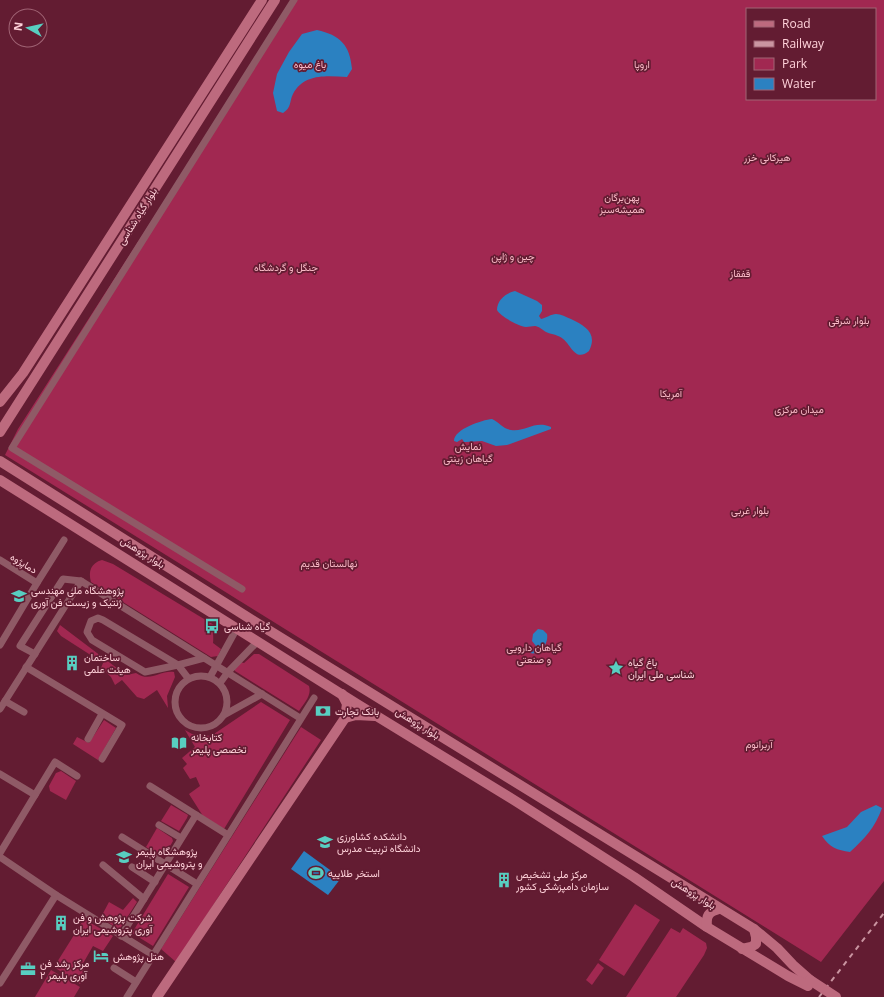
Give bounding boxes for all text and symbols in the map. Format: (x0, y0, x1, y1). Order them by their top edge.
north arrow (8, 8, 48, 48)
legend (746, 8, 876, 100)
text: Road (782, 15, 811, 32)
text: N (10, 21, 26, 32)
text: Railway (782, 35, 825, 52)
text: Park (782, 55, 808, 72)
park label: باغ میوه (294, 57, 326, 71)
park label: اروپا (634, 57, 650, 72)
text: Water (782, 75, 816, 92)
park label: هیرکانی خزر (743, 150, 790, 164)
street label: بلوار گیاه شناسی (114, 185, 160, 247)
park label: پهن‌برگان همیشه‌سبز (598, 190, 645, 216)
park label: چین و ژاپن (491, 249, 535, 264)
park label: جنگل و گردشگاه (254, 260, 318, 274)
park label: قفقاز (729, 266, 751, 280)
park label: بلوار شرقی (828, 313, 870, 327)
park label: آمریکا (660, 386, 683, 400)
park label: میدان مرکزی (774, 402, 824, 416)
park label: نمایش گیاهان زینتی (443, 439, 493, 465)
park label: بلوار غربی (731, 503, 769, 517)
street label: بلوار پژوهش (118, 533, 168, 572)
street label: دماپژوه (7, 549, 40, 578)
park label: نهالستان قدیم (301, 556, 358, 570)
place label: پژوهشگاه ملی مهندسی ژنتیک و زیست فن آوری (31, 583, 124, 609)
school or university icon: پژوهشگاه ملی مهندسی ژنتیک و زیست فن آوری (10, 587, 28, 605)
bus stop icon: گیاه شناسی (203, 617, 221, 635)
place label: گیاه شناسی (224, 619, 271, 633)
park label: گیاهان دارویی و صنعتی (506, 640, 562, 666)
place label: ساختمان هیئت علمی (84, 650, 131, 676)
building icon: ساختمان هیئت علمی (63, 654, 81, 672)
place label: باغ گیاه‌ شناسی ملی ایران (628, 655, 695, 681)
place icon: باغ گیاه‌ شناسی ملی ایران (607, 659, 625, 677)
bank icon: بانک تجارت (314, 702, 332, 720)
place label: بانک تجارت (335, 704, 379, 718)
street label: بلوار پژوهش (393, 704, 443, 743)
place label: کتابخانه تخصصی پلیمر (190, 730, 247, 757)
library icon: کتابخانه تخصصی پلیمر (170, 734, 188, 752)
park label: آربرانوم (745, 737, 773, 751)
place label: دانشکده کشاورزی دانشگاه تربیت مدرس (337, 829, 421, 855)
school or university icon: دانشکده کشاورزی دانشگاه تربیت مدرس (316, 833, 334, 851)
place label: پژوهشگاه پلیمر و پتروشیمی ایران (135, 844, 202, 871)
school or university icon: پژوهشگاه پلیمر و پتروشیمی ایران (115, 848, 133, 866)
sports icon: استخر طلاییه (307, 864, 325, 882)
place label: استخر طلاییه (328, 866, 380, 880)
place label: مرکز ملی تشخیص سازمان دامپزشکی کشور (515, 867, 609, 894)
building icon: مرکز ملی تشخیص سازمان دامپزشکی کشور (495, 871, 513, 889)
street label: بلوار پژوهش (669, 874, 719, 913)
place label: شرکت پژوهش و فن آوری پتروشیمی ایران (73, 910, 153, 937)
building icon: شرکت پژوهش و فن آوری پتروشیمی ایران (52, 914, 70, 932)
hotel icon: هتل پژوهش (92, 947, 110, 965)
place label: هتل پژوهش (113, 949, 164, 964)
place label: مرکز رشد فن آوری پلیمر ۲ (40, 956, 89, 983)
office icon: مرکز رشد فن آوری پلیمر ۲ (19, 960, 37, 978)

